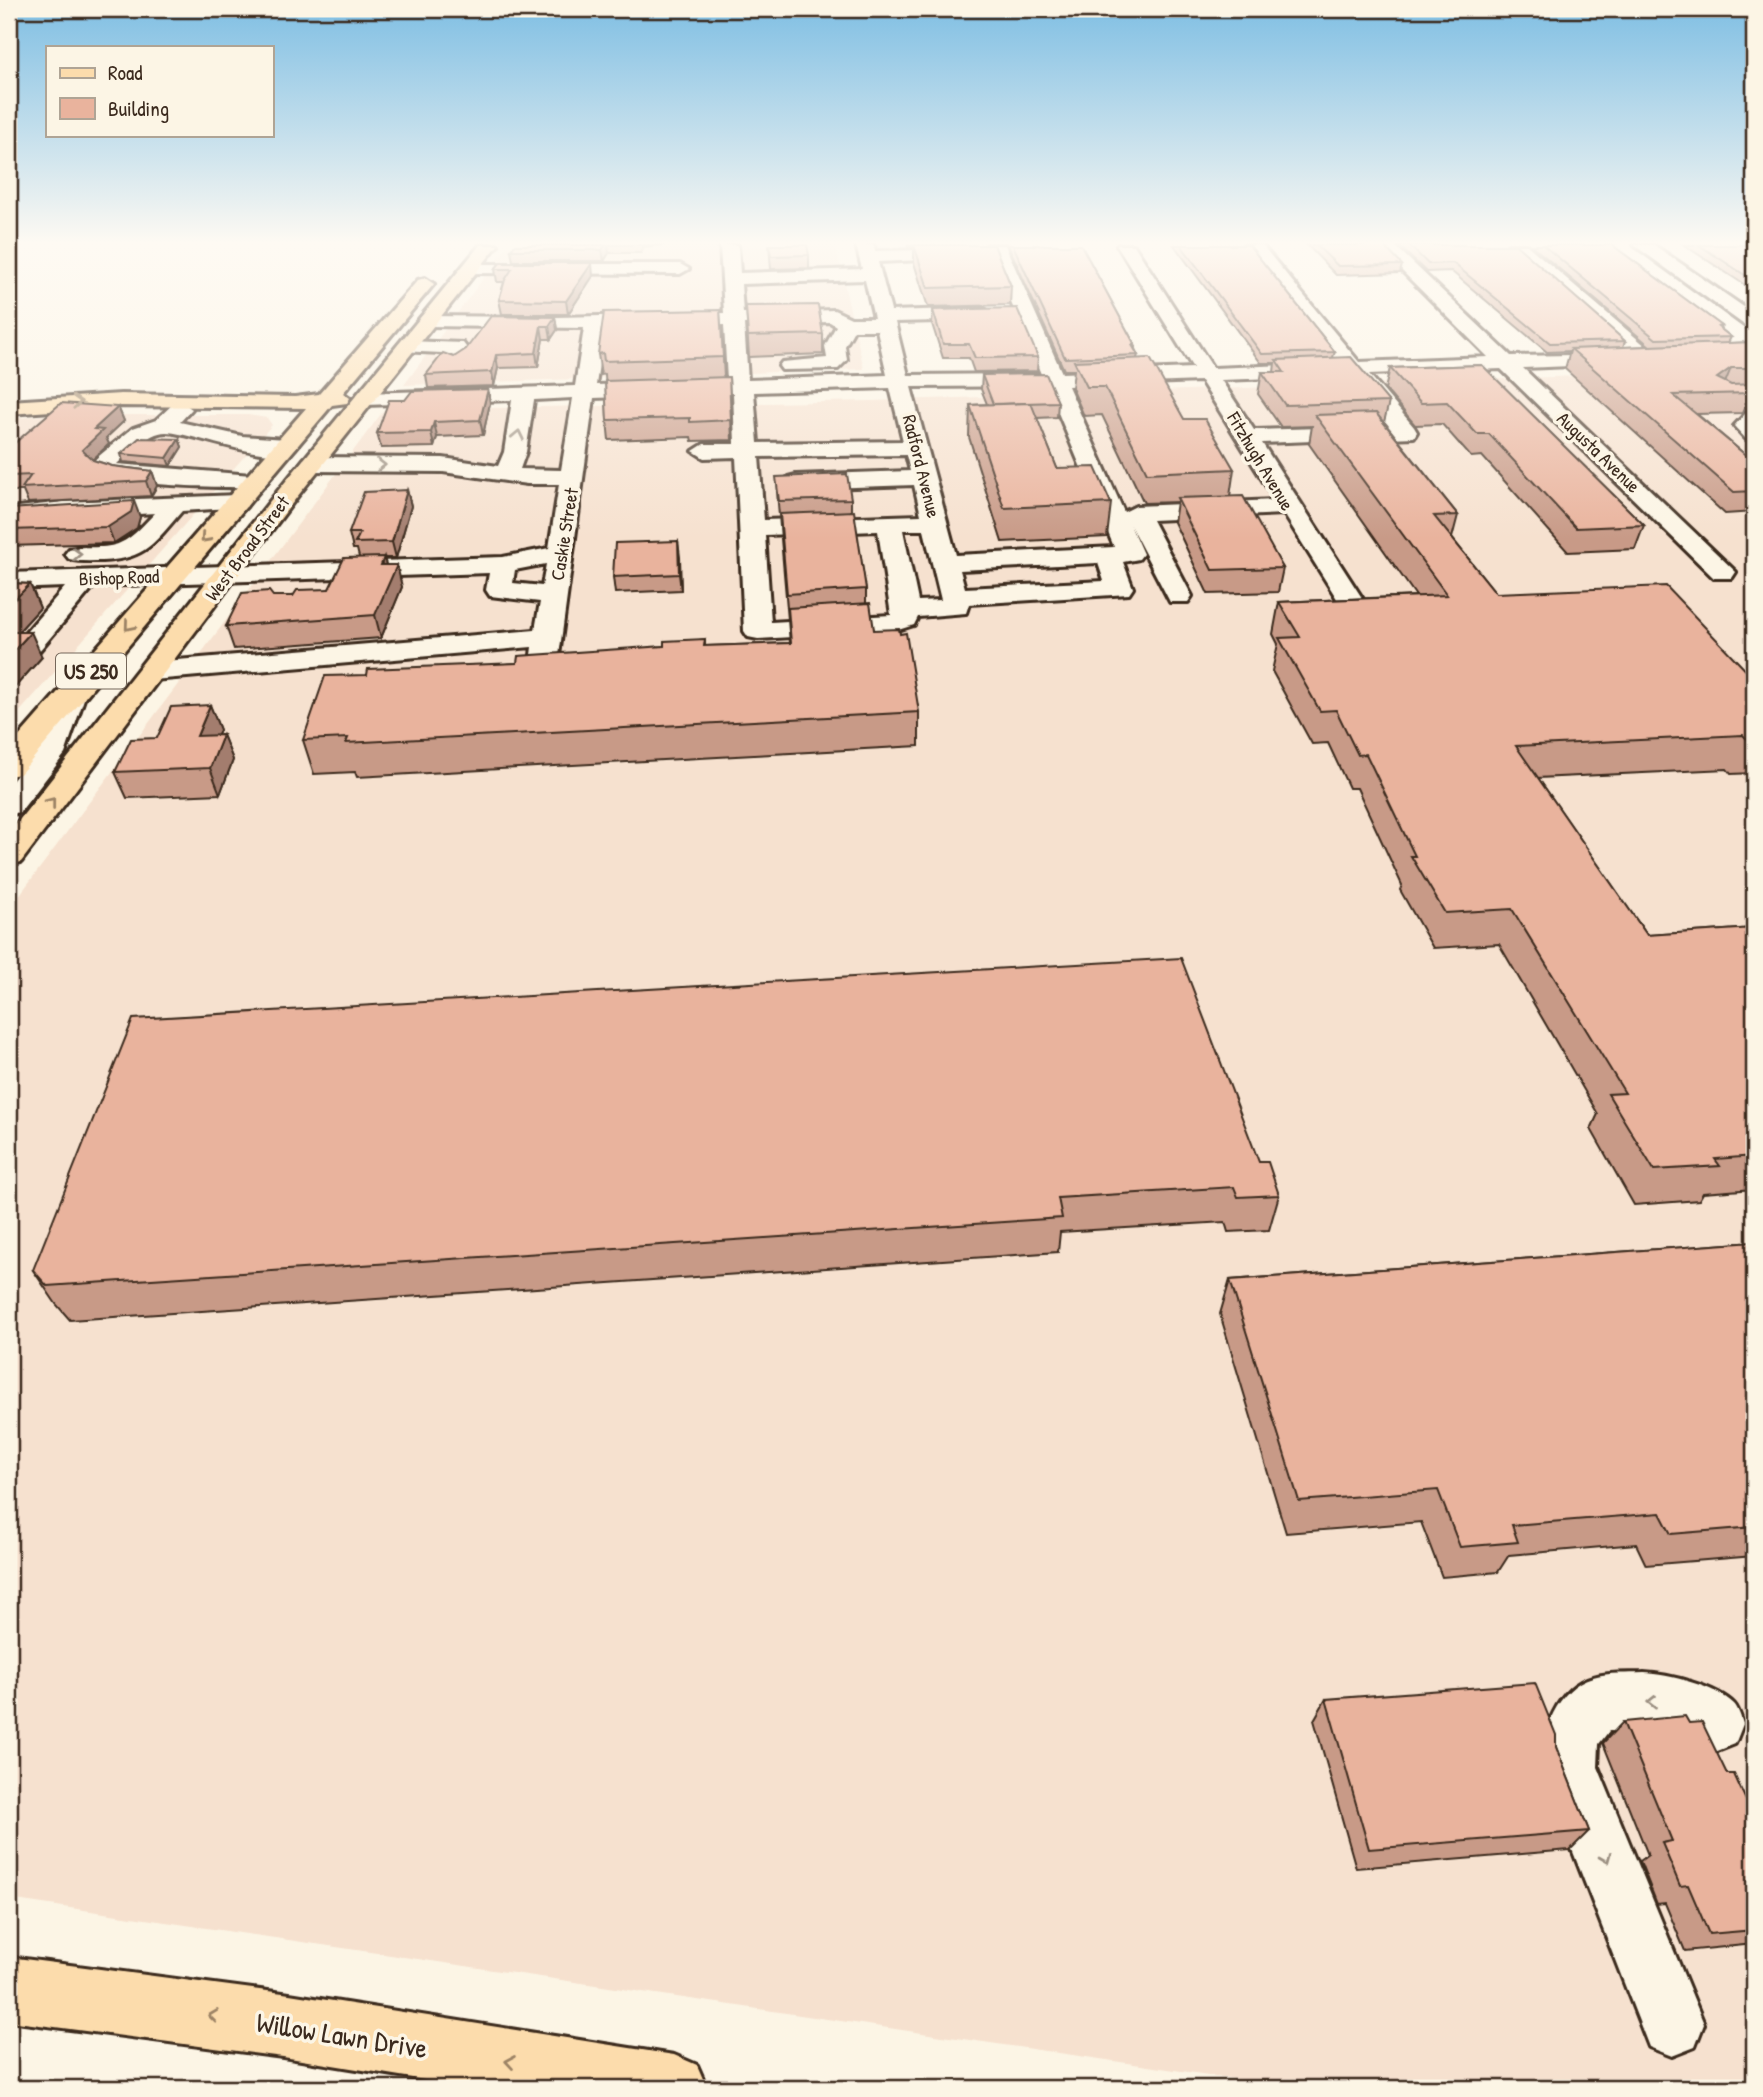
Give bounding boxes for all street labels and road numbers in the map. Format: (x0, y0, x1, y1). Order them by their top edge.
street label: Fitzhugh Avenue (1221, 406, 1301, 515)
street label: Augusta Avenue (1552, 406, 1647, 499)
street label: Radford Avenue (897, 412, 947, 521)
street label: Caskie Street (544, 485, 584, 582)
street label: West Broad Street (199, 490, 295, 606)
street label: Bishop Road (78, 563, 160, 591)
road number: US 250 (56, 654, 126, 688)
street label: Willow Lawn Drive (254, 2003, 430, 2067)

